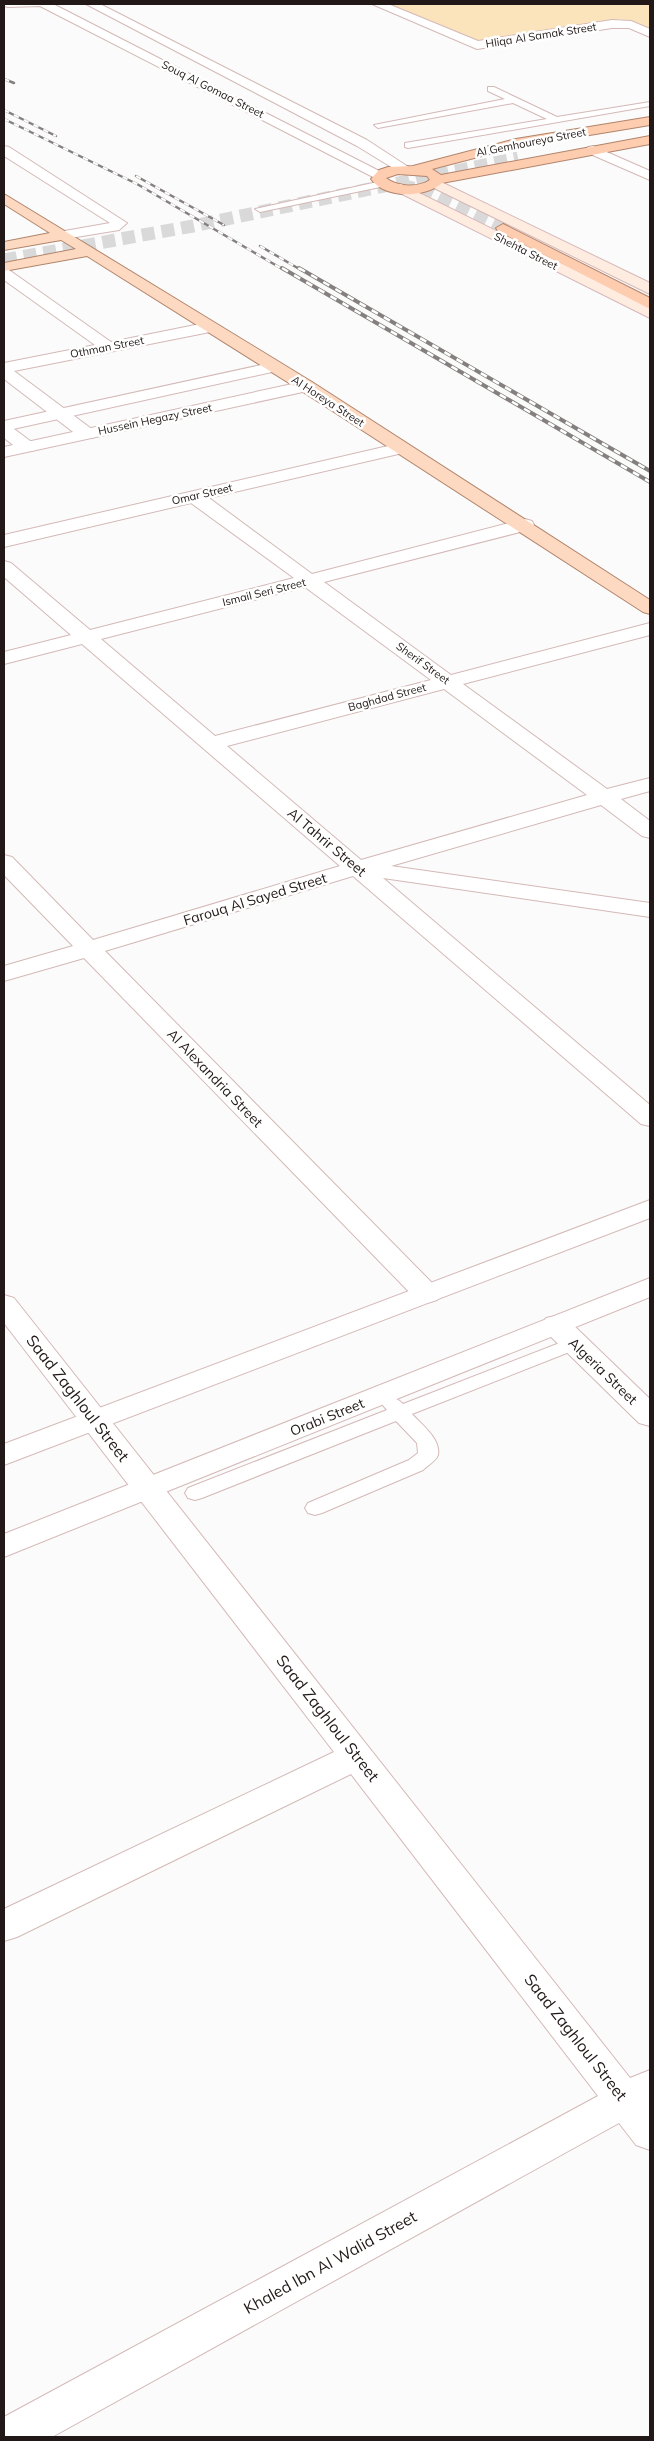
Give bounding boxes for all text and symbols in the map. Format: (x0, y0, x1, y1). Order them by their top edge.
street label: Hliqa Al Samak Street (485, 19, 598, 51)
street label: Souq Al Gomaa Street (159, 57, 267, 121)
street label: Al Gemhoureya Street (475, 124, 587, 160)
street label: Shehta Street (492, 229, 560, 273)
street label: Othman Street (69, 333, 145, 361)
street label: Al Horeya Street (289, 372, 367, 430)
street label: Hussein Hegazy Street (97, 400, 213, 438)
street label: Omar Street (170, 480, 234, 508)
street label: Ismail Seri Street (221, 575, 307, 609)
street label: Sherif Street (393, 639, 453, 687)
street label: Baghdad Street (346, 680, 428, 714)
street label: Al Tahrir Street (284, 804, 370, 880)
street label: Farouq Al Sayed Street (181, 869, 329, 929)
street label: Al Alexandria Street (163, 1025, 267, 1131)
street label: Saad Zaghloul Street (22, 1331, 134, 1466)
street label: Algeria Street (565, 1334, 641, 1408)
street label: Orabi Street (287, 1394, 367, 1440)
street label: Saad Zaghloul Street (272, 1651, 384, 1786)
street label: Saad Zaghloul Street (520, 1970, 632, 2105)
street label: Khaled Ibn Al Walid Street (240, 2206, 420, 2318)

